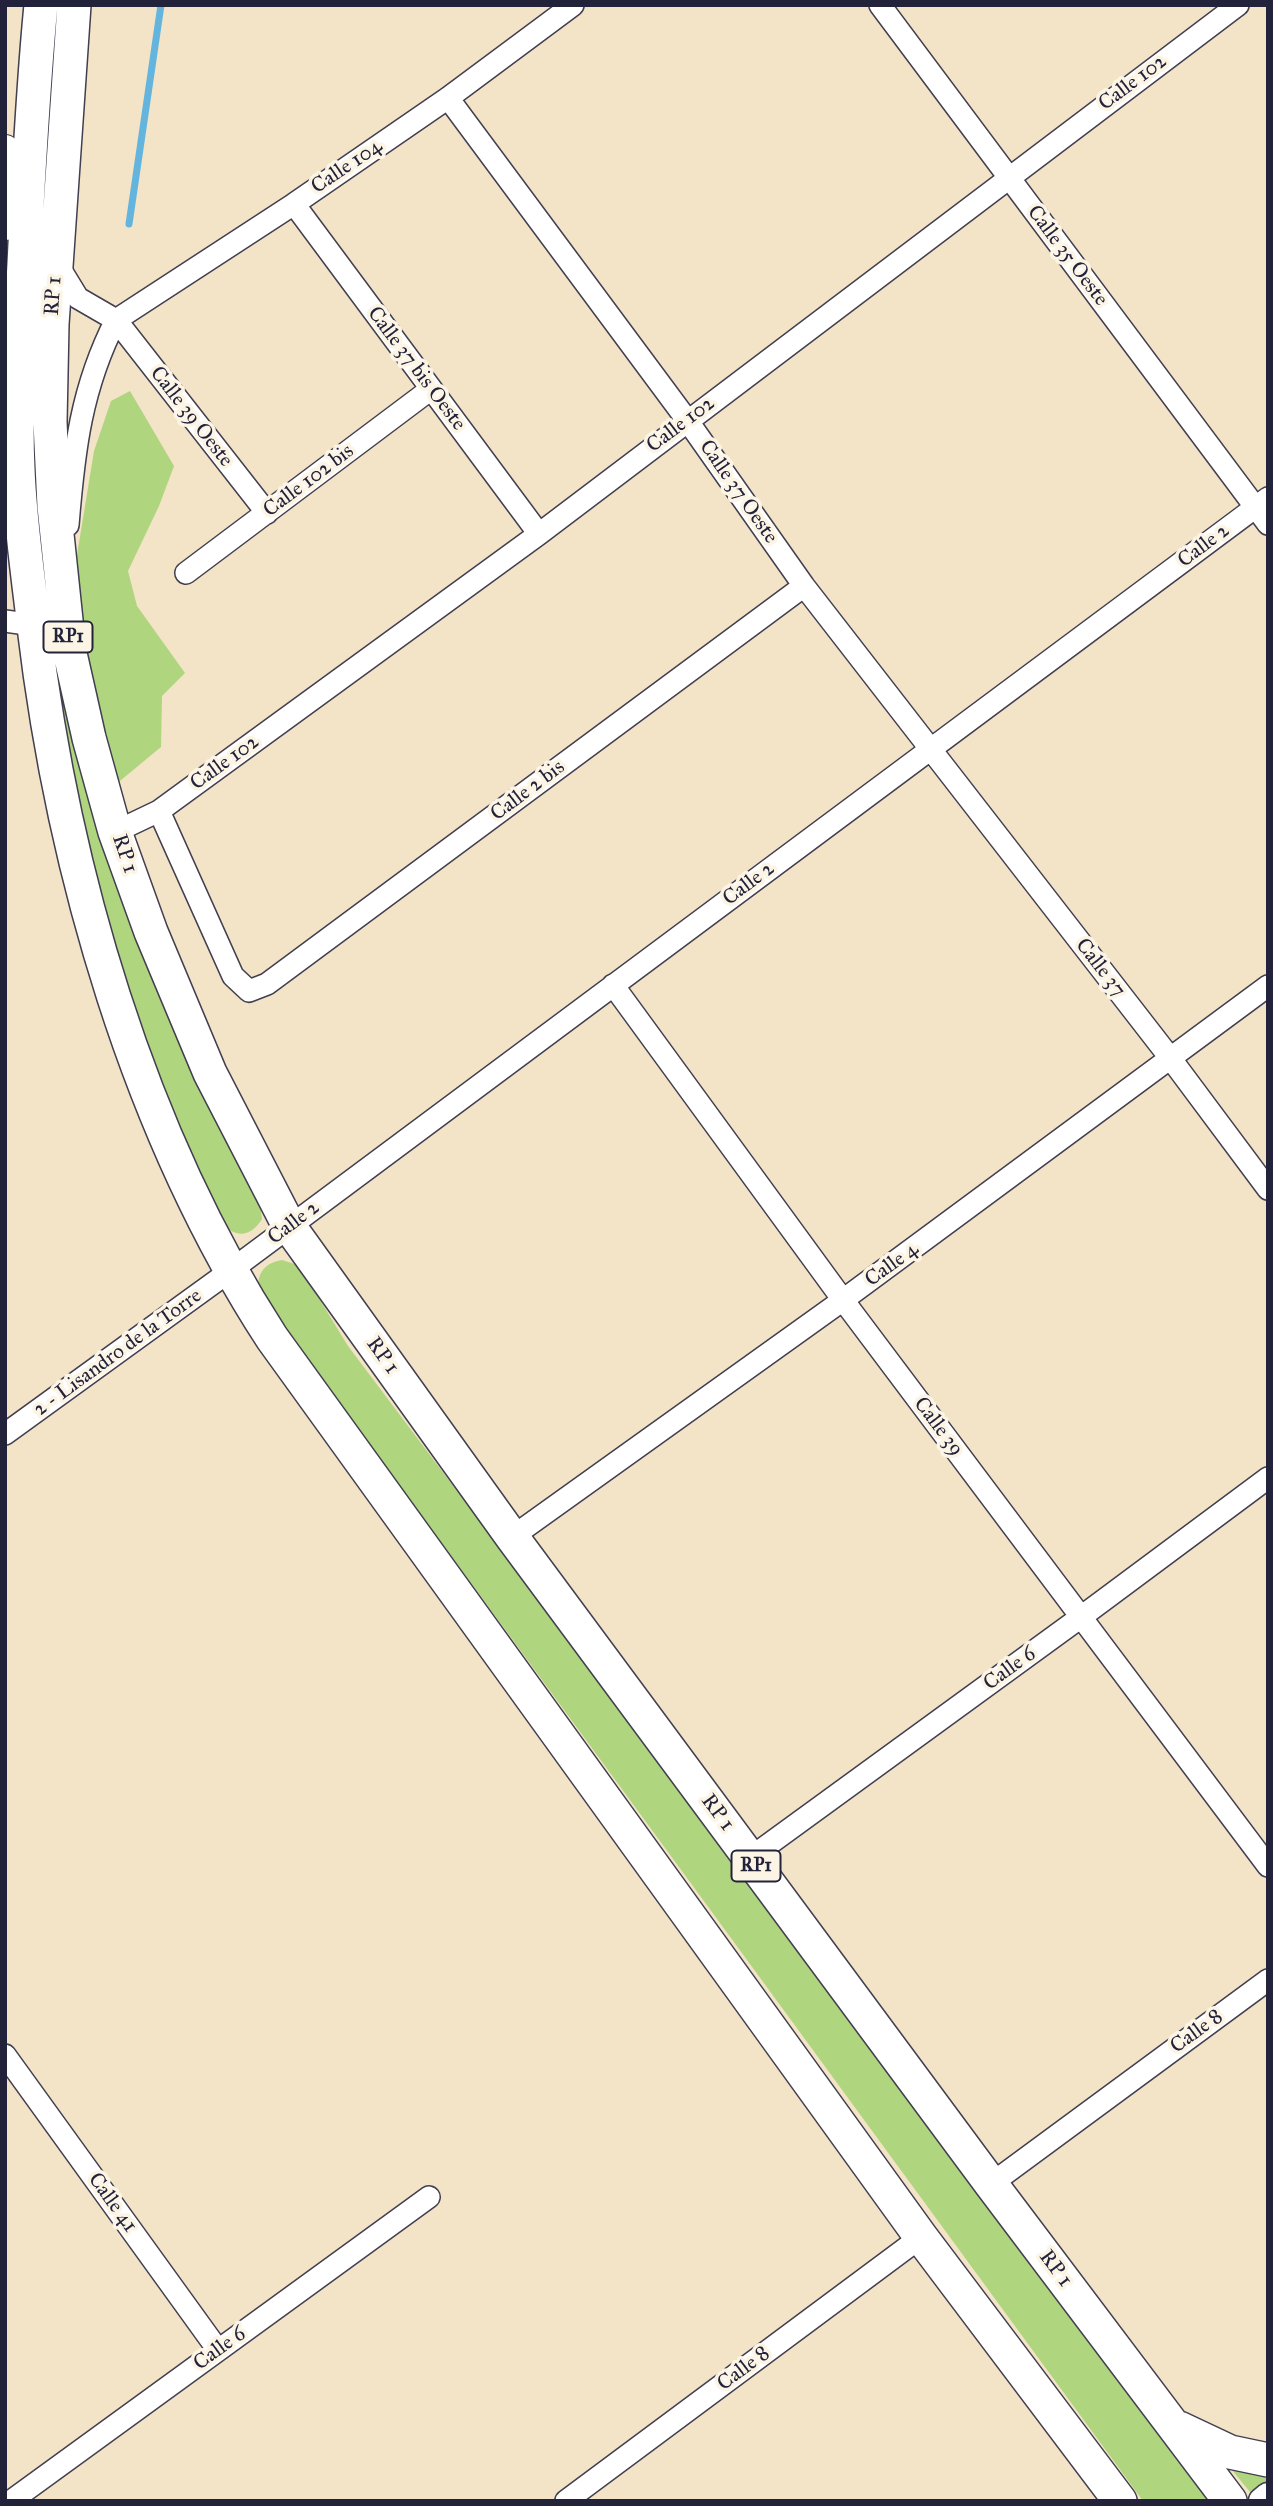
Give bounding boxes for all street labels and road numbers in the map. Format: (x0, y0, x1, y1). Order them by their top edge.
street label: Calle 102 (1094, 49, 1172, 117)
street label: Calle 104 (307, 134, 387, 200)
street label: Calle 35 Oeste (1021, 201, 1113, 311)
street label: RP 1 (40, 275, 68, 317)
street label: Calle 37 bis Oeste (361, 302, 471, 436)
street label: Calle 39 Oeste (144, 362, 238, 472)
street label: Calle 102 (642, 391, 720, 459)
street label: Calle 37 Oeste (693, 435, 783, 549)
street label: Calle 102 bis (259, 439, 359, 523)
street label: Calle 2 (1173, 518, 1235, 574)
road number: RP1 (43, 622, 92, 652)
street label: Calle 102 (186, 730, 264, 796)
street label: Calle 2 bis (486, 755, 570, 827)
street label: RP 1 (106, 831, 142, 877)
street label: Calle 2 (718, 856, 780, 912)
street label: Calle 37 (1069, 934, 1131, 1002)
street label: Calle 2 (263, 1195, 325, 1251)
street label: Calle 4 (861, 1237, 923, 1293)
street label: 2 - Lisandro de la Torre (29, 1284, 207, 1422)
street label: RP 1 (360, 1333, 404, 1379)
street label: Calle 39 (908, 1392, 968, 1462)
street label: Calle 6 (979, 1642, 1041, 1696)
street label: RP 1 (695, 1790, 739, 1836)
road number: RP1 (732, 1850, 780, 1882)
street label: Calle 8 (1166, 2004, 1228, 2060)
street label: Calle 41 (82, 2168, 142, 2238)
street label: RP 1 (1033, 2246, 1077, 2292)
street label: Calle 6 (189, 2322, 251, 2376)
street label: Calle 8 (713, 2341, 775, 2397)

